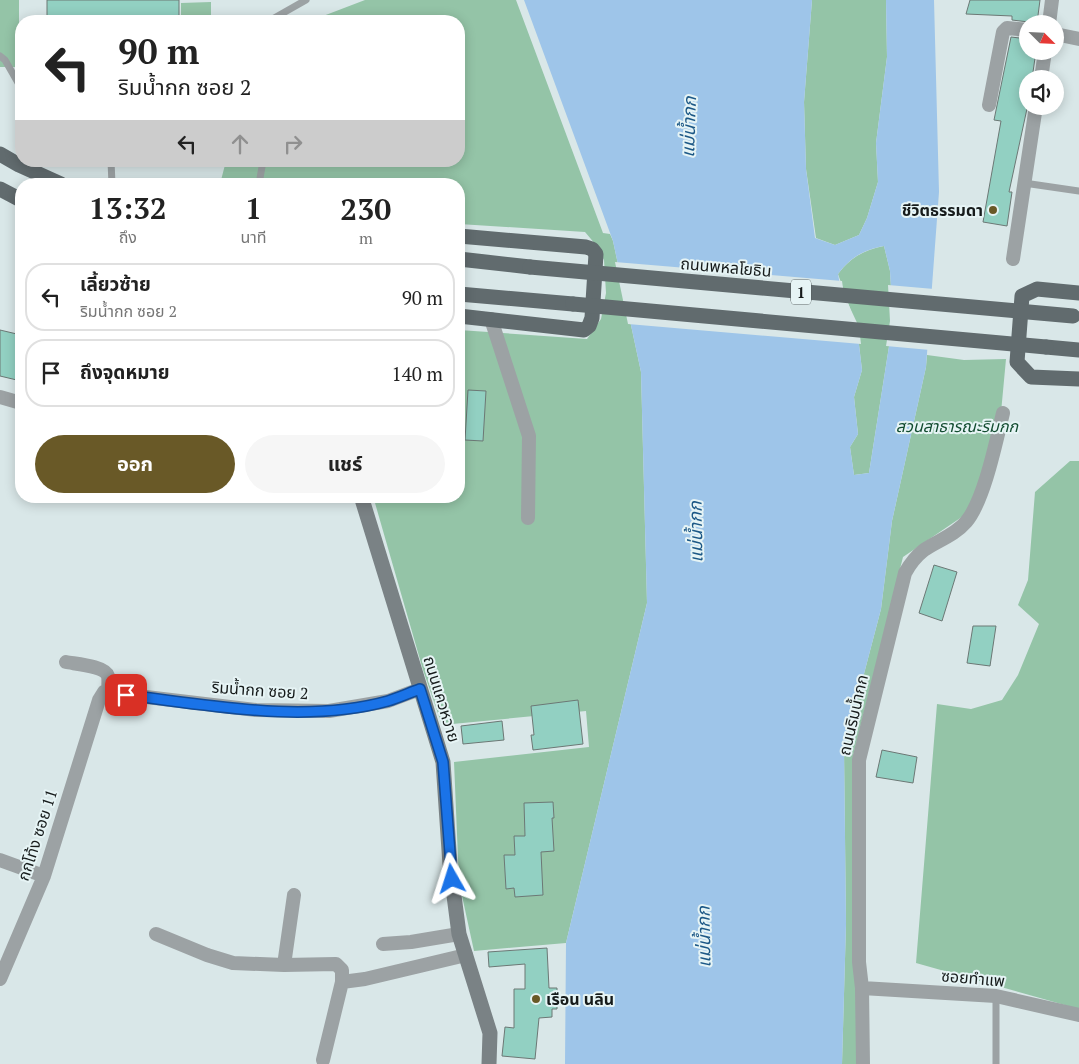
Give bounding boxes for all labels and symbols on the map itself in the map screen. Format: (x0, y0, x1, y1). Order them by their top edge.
north arrow (1019, 15, 1064, 60)
water label: แม่น้ำกก (675, 95, 701, 158)
place label: ชีวิตธรรมดา (902, 199, 983, 221)
marker: ชีวิตธรรมดา (987, 204, 999, 216)
street label: ถนนพหลโยธิน (680, 252, 772, 282)
road number: 1 (791, 280, 811, 304)
park label: สวนสาธารณะริมกก (896, 415, 1020, 437)
water label: แม่น้ำกก (682, 500, 708, 563)
street label: ถนนแควหวาย (418, 653, 466, 745)
street label: ถนนริมน้ำกก (833, 672, 873, 758)
pin (105, 674, 147, 716)
street label: ริมน้ำกก ซอย 2 (210, 676, 309, 704)
street label: กกโท้ง ซอย 11 (12, 786, 62, 884)
position arrow (425, 852, 477, 904)
water label: แม่น้ำกก (690, 905, 716, 968)
street label: ซอยทำแพ (940, 964, 1006, 992)
place label: เรือน นลิน (546, 988, 614, 1010)
marker: เรือน นลิน (530, 993, 542, 1005)

